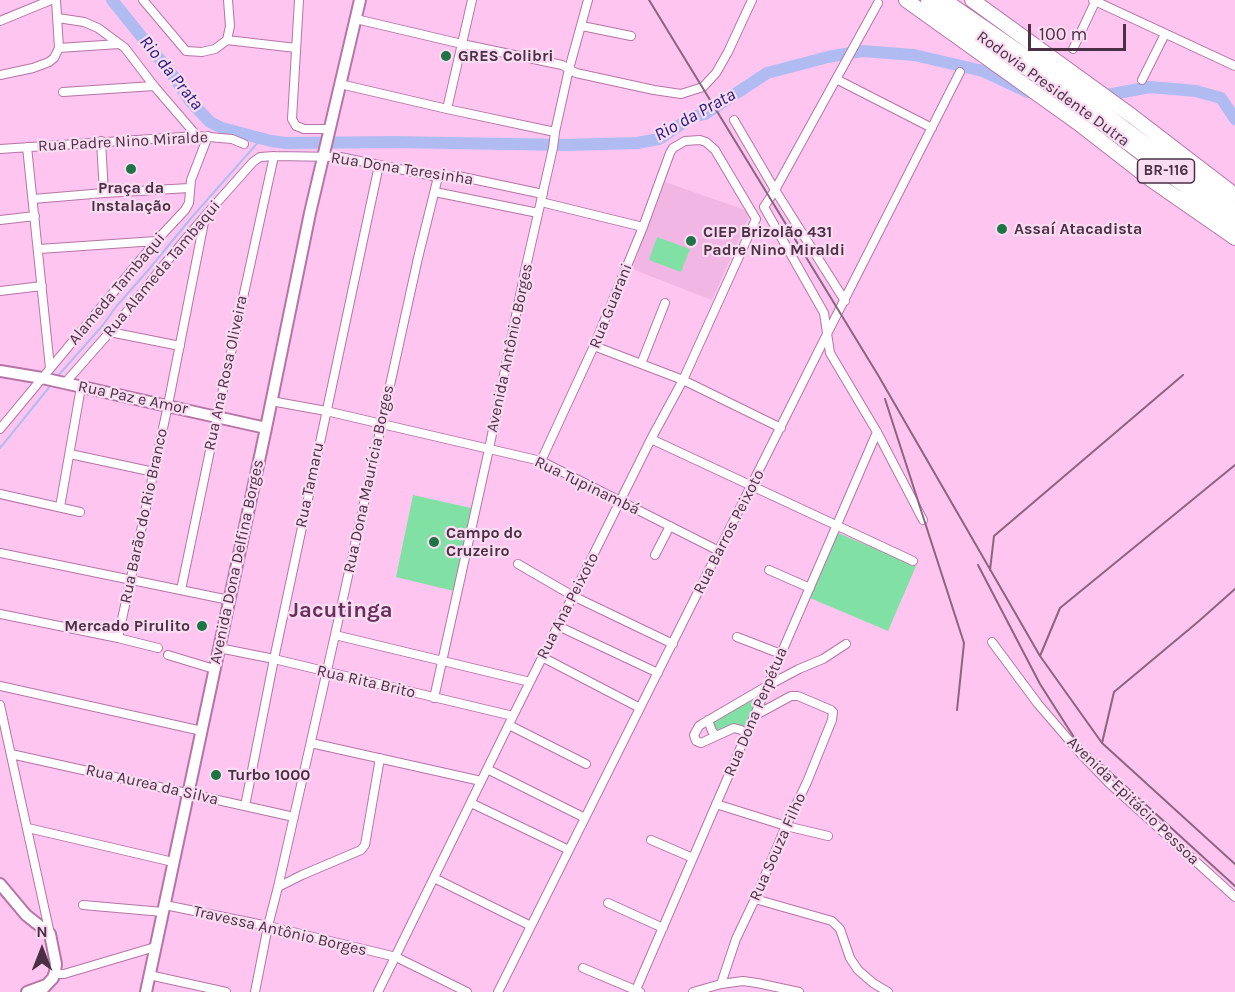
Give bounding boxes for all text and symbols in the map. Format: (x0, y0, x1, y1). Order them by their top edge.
scale bar (1031, 12, 1128, 50)
text: 100 m (1039, 23, 1087, 45)
street label: Rodovia Presidente Dutra (973, 27, 1133, 151)
water label: Rio da Prata (134, 31, 208, 115)
place label: GRES Colibri (458, 46, 553, 66)
marker: GRES Colibri (439, 49, 453, 63)
water label: Rio da Prata (651, 84, 739, 146)
street label: Rua Padre Nino Miralde (38, 128, 208, 156)
street label: Rua Dona Teresinha (329, 148, 475, 190)
road number: BR-116 (1138, 159, 1194, 183)
marker: Praça da Instalação (124, 162, 138, 176)
place label: Praça da Instalação (91, 178, 171, 216)
street label: Rua Alameda Tambaqui (99, 197, 225, 341)
place label: Assaí Atacadista (1014, 219, 1142, 239)
place label: CIEP Brizolão 431 Padre Nino Miraldi (703, 222, 845, 260)
marker: Assaí Atacadista (995, 222, 1009, 236)
street label: Alameda Tambaqui (65, 229, 169, 349)
marker: CIEP Brizolão 431 Padre Nino Miraldi (684, 234, 698, 248)
street label: Rua Guarani (585, 261, 637, 351)
street label: Avenida Antônio Borges (483, 262, 537, 434)
street label: Rua Ana Rosa Oliveira (200, 294, 252, 452)
street label: Rua Paz e Amor (76, 377, 190, 419)
street label: Rua Dona Maurícia Borges (340, 383, 398, 575)
street label: Rua Barão do Rio Branco (116, 427, 172, 605)
street label: Rua Tamaru (292, 441, 328, 529)
street label: Rua Tupinambá (531, 452, 643, 520)
street label: Avenida Dona Delfina Borges (206, 458, 268, 666)
street label: Rua Barros Peixoto (689, 467, 769, 597)
place label: Campo do Cruzeiro (446, 523, 522, 561)
marker: Campo do Cruzeiro (427, 535, 441, 549)
street label: Rua Ana Peixoto (533, 549, 603, 663)
district label: Jacutinga (289, 598, 393, 624)
place label: Mercado Pirulito (64, 616, 190, 636)
marker: Mercado Pirulito (195, 619, 209, 633)
street label: Rua Dona Perpétua (720, 644, 792, 780)
street label: Rua Rita Brito (315, 661, 417, 703)
street label: Avenida Epitácio Pessoa (1063, 733, 1203, 869)
street label: Rua Aurea da Silva (84, 760, 220, 810)
place label: Turbo 1000 (228, 765, 310, 785)
marker: Turbo 1000 (209, 768, 223, 782)
street label: Rua Souza Filho (746, 790, 810, 904)
street label: Travessa Antônio Borges (191, 902, 369, 960)
north arrow (12, 920, 72, 980)
text: N (36, 922, 48, 941)

